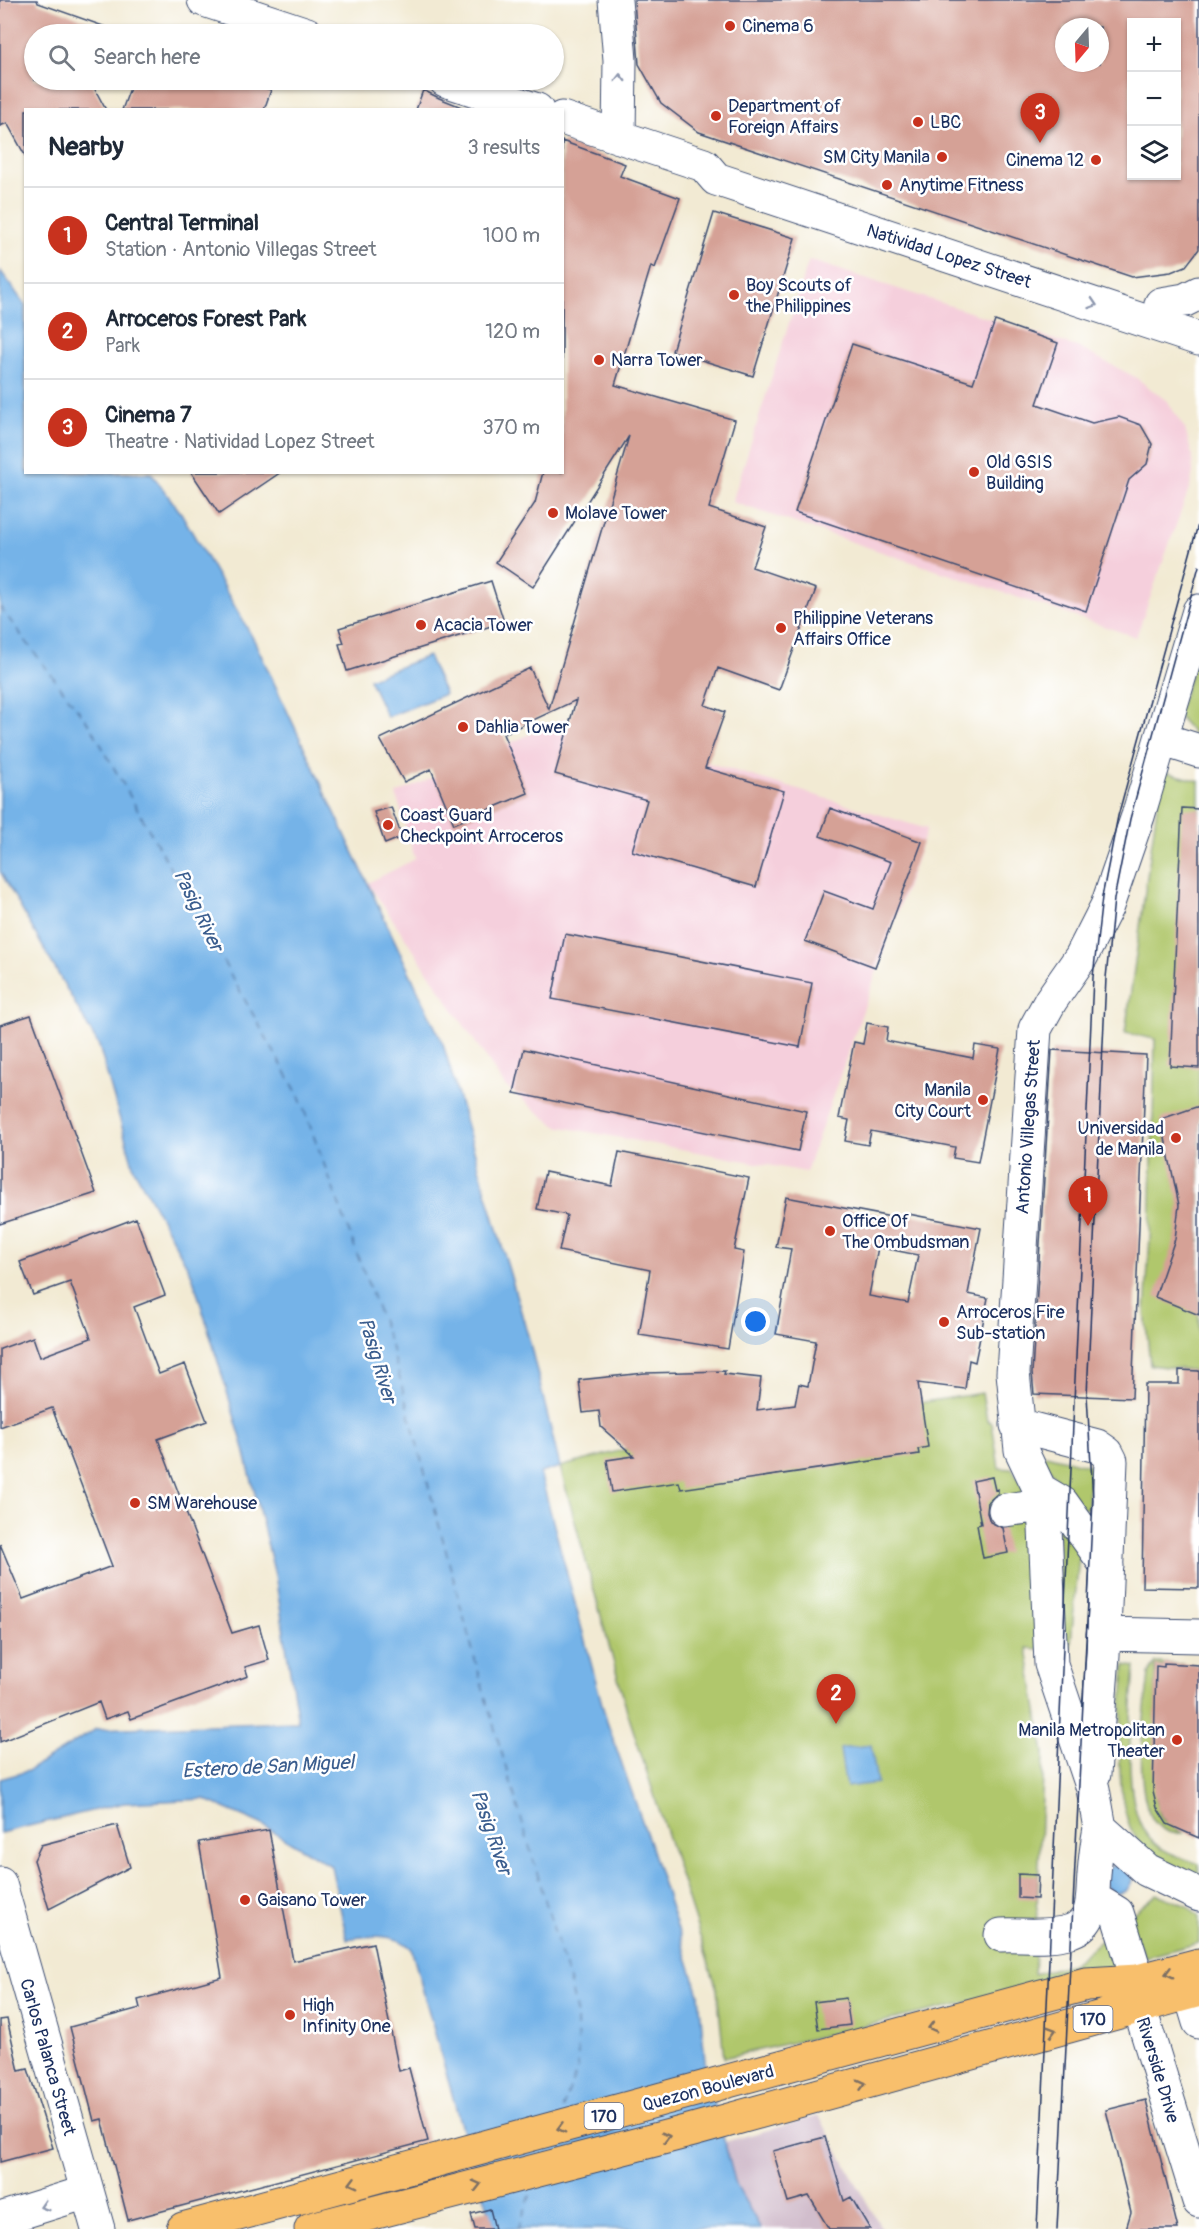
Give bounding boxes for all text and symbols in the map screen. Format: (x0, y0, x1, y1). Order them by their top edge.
place label: Cinema 6 (742, 15, 814, 38)
north arrow (1055, 18, 1109, 72)
map controls (1127, 18, 1181, 180)
button: + (1127, 18, 1181, 72)
marker: Cinema 6 (723, 19, 737, 33)
search box (24, 24, 564, 90)
icon: search (45, 41, 78, 74)
text: Search here (93, 43, 200, 71)
button: − (1127, 72, 1181, 126)
one-way arrow (614, 74, 626, 83)
pin: 3 (1020, 94, 1060, 143)
place label: Department of Foreign Affairs (728, 95, 842, 139)
marker: Department of Foreign Affairs (709, 109, 723, 123)
place label: LBC (930, 111, 961, 134)
marker: LBC (911, 115, 925, 129)
button: layers (1127, 126, 1181, 180)
text: Nearby (48, 131, 124, 163)
text: 3 results (468, 135, 540, 160)
place label: SM City Manila (823, 146, 930, 169)
place label: Cinema 12 (1006, 149, 1084, 172)
marker: SM City Manila (935, 150, 949, 164)
marker: Cinema 12 (1089, 153, 1103, 167)
place label: Anytime Fitness (899, 174, 1023, 197)
marker: Anytime Fitness (880, 178, 894, 192)
text: Central Terminal (105, 209, 259, 237)
street label: Natividad Lopez Street (864, 219, 1035, 294)
text: 1 (64, 223, 71, 248)
text: 100 m (483, 223, 540, 248)
text: Station · Antonio Villegas Street (105, 237, 377, 262)
place label: Boy Scouts of the Philippines (745, 274, 853, 318)
marker: Boy Scouts of the Philippines (727, 288, 741, 302)
one-way arrow (1087, 297, 1098, 309)
text: Arroceros Forest Park (105, 305, 306, 333)
text: 2 (62, 319, 73, 344)
text: 120 m (485, 319, 540, 344)
text: Park (105, 333, 140, 358)
place label: Narra Tower (611, 349, 703, 372)
marker: Narra Tower (592, 353, 606, 367)
text: Cinema 7 (105, 401, 192, 429)
text: 3 (62, 415, 73, 440)
text: 370 m (483, 415, 540, 440)
text: Theatre · Natividad Lopez Street (105, 429, 375, 454)
place label: Old GSIS Building (986, 451, 1052, 495)
marker: Old GSIS Building (967, 465, 981, 479)
place label: Molave Tower (565, 502, 668, 525)
marker: Molave Tower (546, 506, 560, 520)
place label: Philippine Veterans Affairs Office (793, 607, 933, 651)
place label: Acacia Tower (433, 614, 534, 637)
marker: Acacia Tower (414, 618, 428, 632)
marker: Philippine Veterans Affairs Office (774, 621, 788, 635)
place label: Dahlia Tower (475, 716, 570, 739)
marker: Dahlia Tower (456, 720, 470, 734)
place label: Coast Guard Checkpoint Arroceros (400, 804, 563, 848)
marker: Coast Guard Checkpoint Arroceros (381, 818, 395, 832)
water label: Pasig River (168, 865, 230, 958)
street label: Antonio Villegas Street (1011, 1038, 1046, 1215)
place label: Manila City Court (894, 1079, 972, 1123)
marker: Manila City Court (976, 1093, 990, 1107)
place label: Universidad de Manila (1077, 1117, 1164, 1161)
marker: Universidad de Manila (1169, 1131, 1183, 1145)
pin: 1 (1068, 1176, 1108, 1226)
place label: Office Of The Ombudsman (842, 1210, 969, 1254)
marker: Office Of The Ombudsman (823, 1224, 837, 1238)
place label: Arroceros Fire Sub-station (956, 1301, 1065, 1345)
your location (741, 1307, 770, 1336)
water label: Pasig River (353, 1314, 403, 1409)
marker: Arroceros Fire Sub-station (937, 1315, 951, 1329)
place label: SM Warehouse (147, 1492, 257, 1515)
marker: SM Warehouse (128, 1496, 142, 1510)
pin: 2 (816, 1674, 856, 1724)
place label: Manila Metropolitan Theater (1018, 1719, 1166, 1763)
marker: Manila Metropolitan Theater (1170, 1733, 1184, 1747)
water label: Estero de San Miguel (181, 1749, 357, 1783)
water label: Pasig River (465, 1786, 519, 1881)
place label: Gaisano Tower (257, 1889, 367, 1912)
marker: Gaisano Tower (238, 1893, 252, 1907)
one-way arrow (1164, 1966, 1174, 1978)
street label: Carlos Palanca Street (14, 1976, 81, 2139)
place label: High Infinity One (302, 1994, 391, 2038)
road number: 170 (1074, 2006, 1112, 2032)
marker: High Infinity One (283, 2008, 297, 2022)
street label: Riverside Drive (1131, 2015, 1184, 2126)
one-way arrow (927, 2020, 937, 2033)
one-way arrow (1046, 2026, 1057, 2038)
street label: Quezon Boulevard (640, 2060, 776, 2117)
one-way arrow (857, 2078, 867, 2091)
road number: 170 (584, 2103, 624, 2129)
one-way arrow (556, 2120, 566, 2133)
one-way arrow (661, 2132, 671, 2145)
one-way arrow (348, 2176, 358, 2189)
one-way arrow (471, 2180, 481, 2193)
one-way arrow (39, 2199, 50, 2211)

